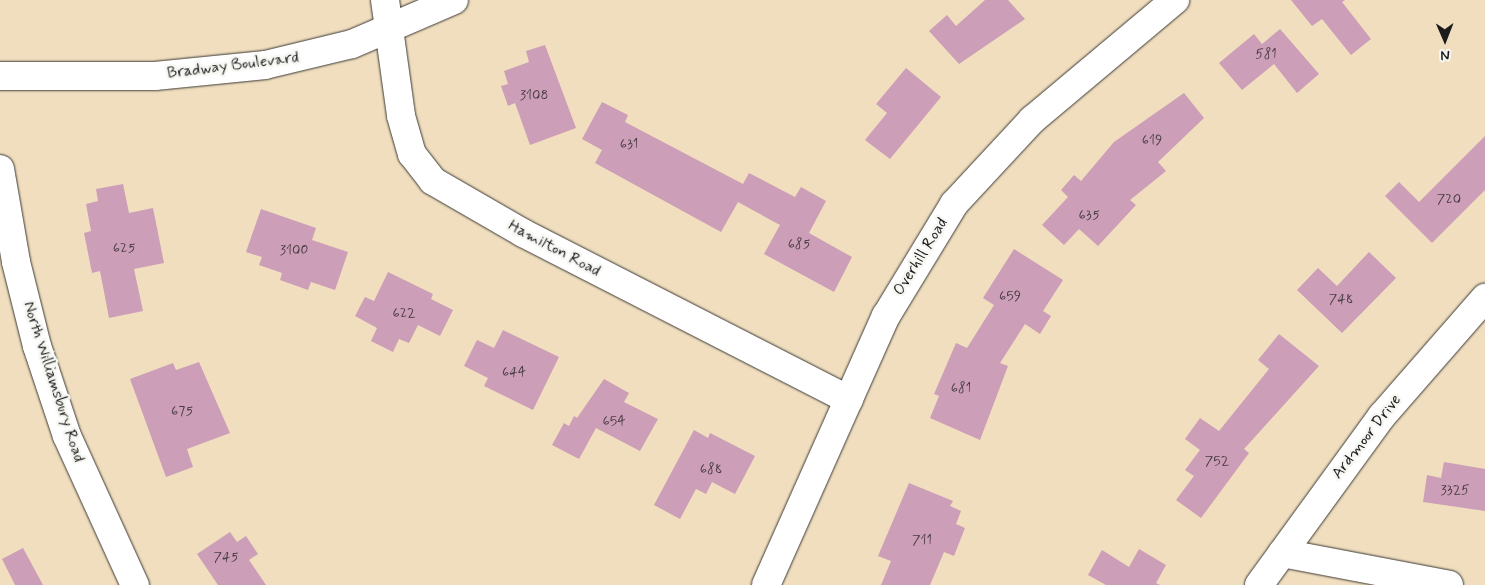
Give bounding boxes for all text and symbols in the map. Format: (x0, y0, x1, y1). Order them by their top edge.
north arrow (1420, 15, 1470, 65)
house number: 581 (1255, 46, 1277, 62)
text: N (1440, 46, 1450, 64)
street label: Bradway Boulevard (168, 49, 298, 83)
house number: 3108 (520, 87, 548, 103)
house number: 619 (1142, 132, 1162, 148)
house number: 631 (620, 136, 638, 152)
house number: 720 (1437, 191, 1461, 207)
house number: 635 (1079, 207, 1099, 223)
street label: Overhill Road (890, 215, 952, 299)
street label: Hamilton Road (505, 217, 603, 281)
house number: 685 (788, 236, 810, 252)
house number: 625 (113, 240, 135, 256)
house number: 3100 (280, 242, 308, 258)
house number: 659 (999, 288, 1021, 304)
house number: 748 (1329, 291, 1353, 307)
street label: North Williamsbury Road (18, 300, 88, 464)
house number: 622 (393, 305, 415, 321)
house number: 644 (502, 364, 526, 380)
house number: 681 (951, 380, 971, 396)
street label: Ardmoor Drive (1328, 391, 1406, 483)
house number: 675 (171, 403, 193, 419)
house number: 654 (603, 413, 625, 429)
house number: 752 (1205, 453, 1229, 469)
house number: 688 (700, 461, 722, 477)
house number: 3325 (1441, 482, 1469, 498)
house number: 711 (912, 532, 932, 548)
house number: 745 (214, 549, 238, 565)

